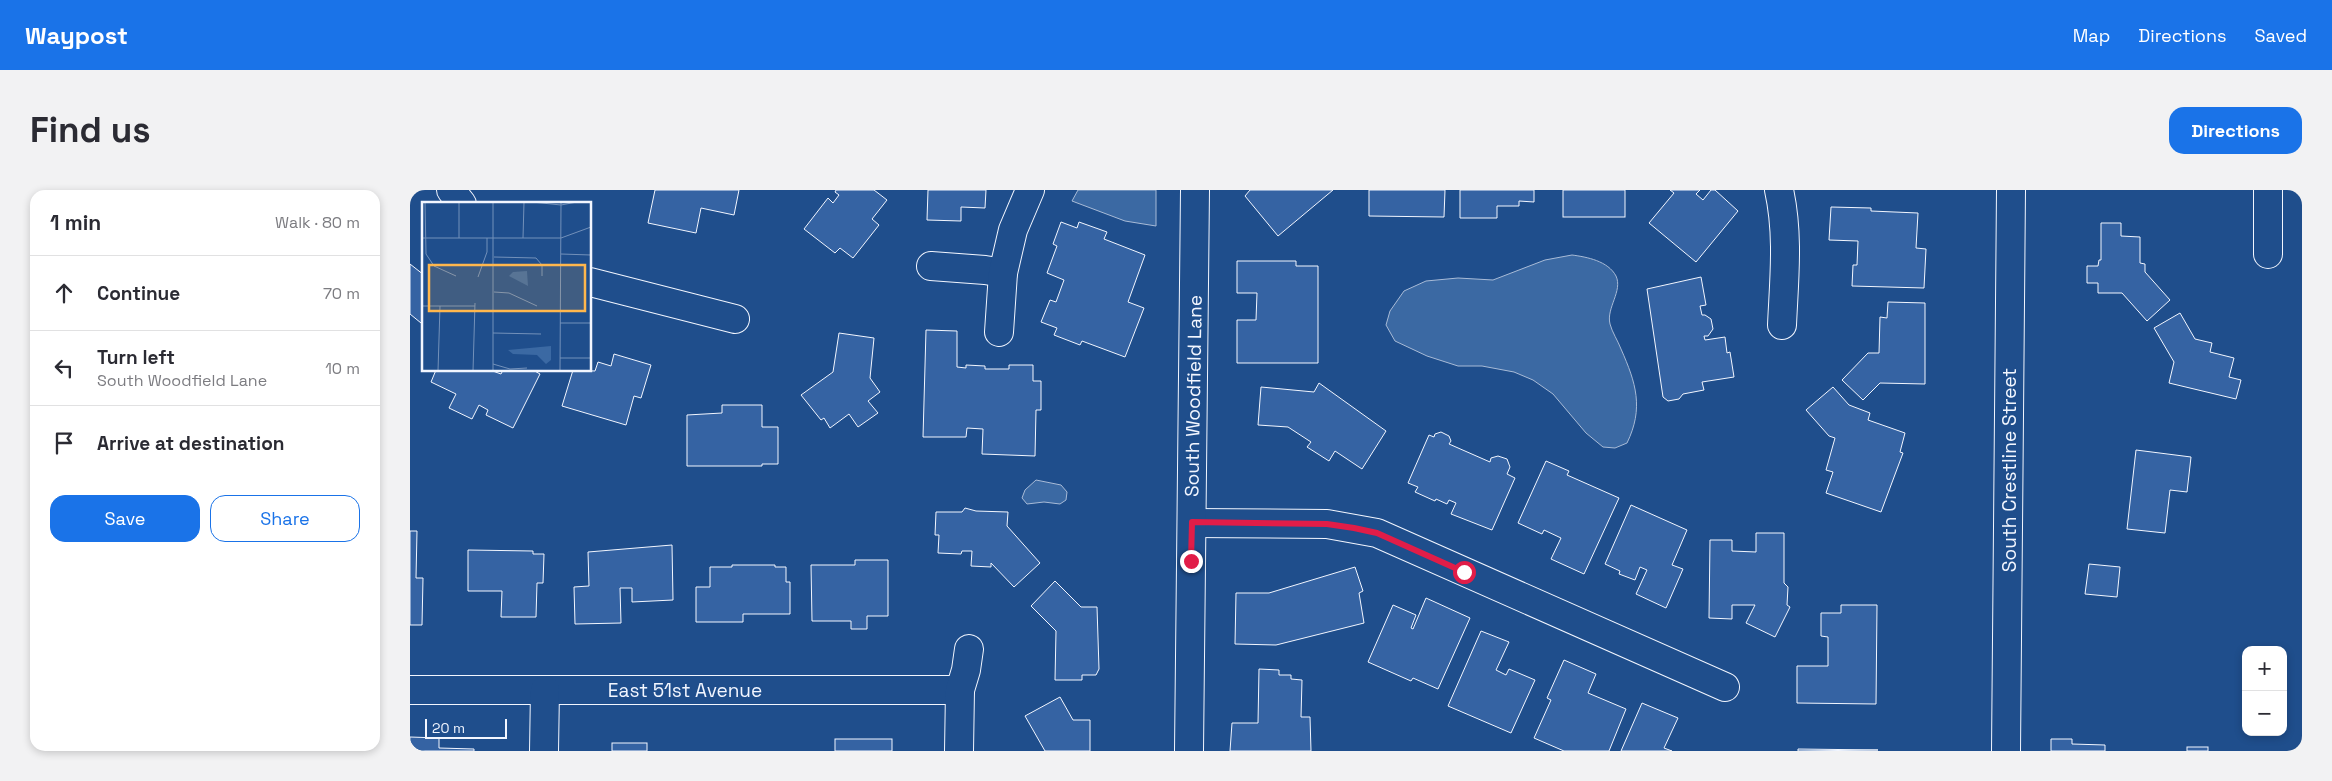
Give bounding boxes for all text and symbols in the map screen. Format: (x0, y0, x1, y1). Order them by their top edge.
text: Waypost (25, 20, 128, 51)
text: Map (2073, 24, 2110, 47)
text: Directions (2138, 24, 2227, 47)
text: Saved (2255, 24, 2307, 47)
button: Directions (2169, 107, 2302, 154)
text: Find us (30, 108, 151, 152)
inset map (422, 202, 591, 371)
text: 1 min (50, 209, 101, 236)
text: Walk · 80 m (275, 212, 360, 233)
icon: ahead (50, 279, 78, 307)
text: Continue (97, 281, 180, 306)
text: 70 m (323, 283, 360, 304)
street label: South Woodfield Lane (1179, 295, 1208, 497)
text: Turn left (97, 345, 175, 370)
icon: left (50, 354, 78, 382)
text: 10 m (325, 358, 360, 379)
street label: South Crestline Street (1997, 368, 2022, 572)
text: South Woodfield Lane (97, 370, 267, 391)
icon: arrive (50, 429, 78, 457)
text: Arrive at destination (97, 431, 285, 456)
button: Save (50, 495, 200, 542)
button: Share (210, 495, 360, 542)
route end (1180, 550, 1203, 573)
route start (1453, 561, 1476, 584)
map controls (2242, 646, 2287, 736)
button: + (2242, 646, 2287, 691)
street label: East 51st Avenue (608, 678, 762, 703)
button: − (2242, 691, 2287, 736)
scale bar (425, 716, 508, 739)
text: 20 m (432, 719, 465, 737)

